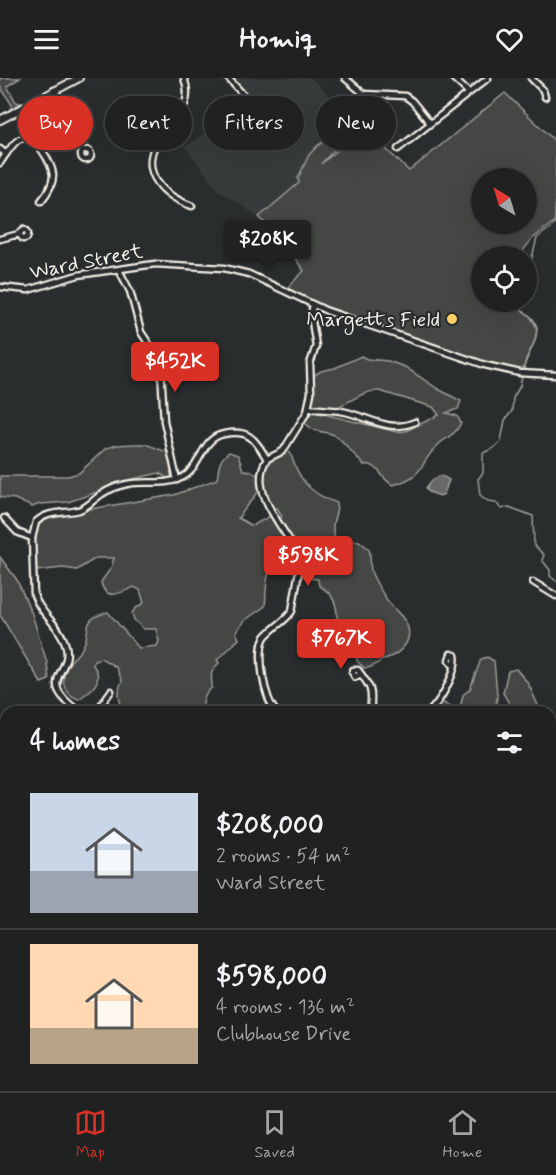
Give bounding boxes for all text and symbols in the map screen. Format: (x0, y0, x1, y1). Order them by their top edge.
text: Homiq (239, 22, 317, 57)
icon: menu (30, 23, 63, 56)
icon: heart (493, 23, 526, 56)
chip: Buy (18, 96, 93, 150)
chip: Rent (105, 96, 192, 150)
chip: Filters (204, 96, 304, 150)
chip: New (316, 96, 396, 150)
north arrow (471, 168, 537, 234)
map controls (471, 168, 537, 312)
pin: $208K (226, 220, 310, 271)
text: $208K (239, 226, 297, 253)
street label: Ward Street (27, 237, 146, 287)
button: locate (471, 246, 537, 312)
place label: Margetts Field (306, 306, 440, 335)
marker: Margetts Field (445, 312, 459, 326)
pin: $452K (133, 342, 217, 393)
text: $452K (145, 348, 205, 375)
pin: $598K (266, 536, 350, 587)
text: $598K (278, 542, 338, 569)
pin: $767K (299, 619, 383, 670)
text: $767K (311, 625, 371, 652)
text: 4 homes (30, 725, 120, 759)
icon: filters (493, 726, 526, 759)
text: $208,000 (216, 809, 324, 843)
icon: home (78, 817, 150, 889)
text: 2 rooms · 54 m² (216, 843, 350, 870)
text: Ward Street (216, 870, 325, 897)
text: $598,000 (216, 960, 327, 994)
icon: home (78, 968, 150, 1040)
text: 4 rooms · 136 m² (216, 994, 355, 1021)
text: Clubhouse Drive (216, 1021, 351, 1048)
tab: Map (74, 1106, 107, 1163)
tab: Saved (254, 1106, 295, 1163)
tab: Home (442, 1106, 482, 1163)

